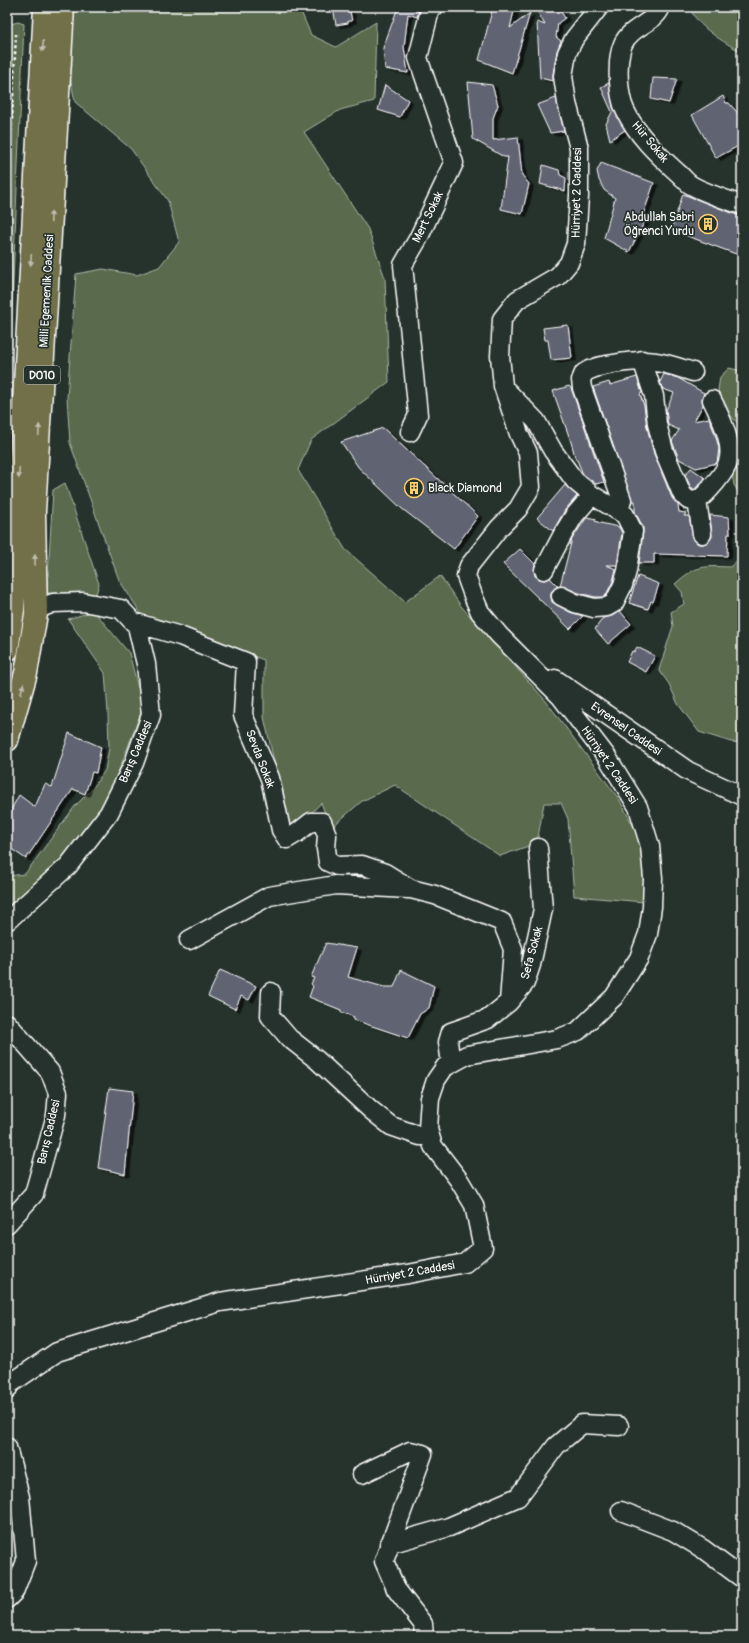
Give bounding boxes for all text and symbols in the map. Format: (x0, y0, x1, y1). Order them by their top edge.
one-way arrow (40, 40, 46, 53)
street label: Hür Sokak (628, 118, 672, 166)
street label: Hürriyet 2 Caddesi (569, 148, 585, 238)
street label: Mert Sokak (409, 189, 447, 245)
place label: Abdullah Sabri Öğrenci Yurdu (624, 210, 694, 239)
one-way arrow (48, 211, 55, 223)
building icon: Abdullah Sabri Öğrenci Yurdu (697, 213, 719, 235)
street label: Milli Egemenlik Caddesi (37, 234, 57, 348)
one-way arrow (28, 254, 35, 266)
road number: D010 (24, 366, 60, 384)
one-way arrow (36, 423, 42, 436)
one-way arrow (16, 467, 23, 479)
building icon: Black Diamond (403, 477, 425, 499)
place label: Black Diamond (428, 481, 502, 496)
one-way arrow (32, 553, 38, 566)
one-way arrow (19, 683, 25, 695)
street label: Evrensel Caddesi (588, 699, 664, 759)
street label: Barış Caddesi (116, 719, 156, 785)
street label: Hürriyet 2 Caddesi (577, 723, 641, 807)
street label: Sevda Sokak (242, 728, 278, 790)
street label: Sefa Sokak (518, 925, 546, 981)
street label: Barış Caddesi (34, 1098, 64, 1166)
street label: Hürriyet 2 Caddesi (364, 1258, 456, 1288)

